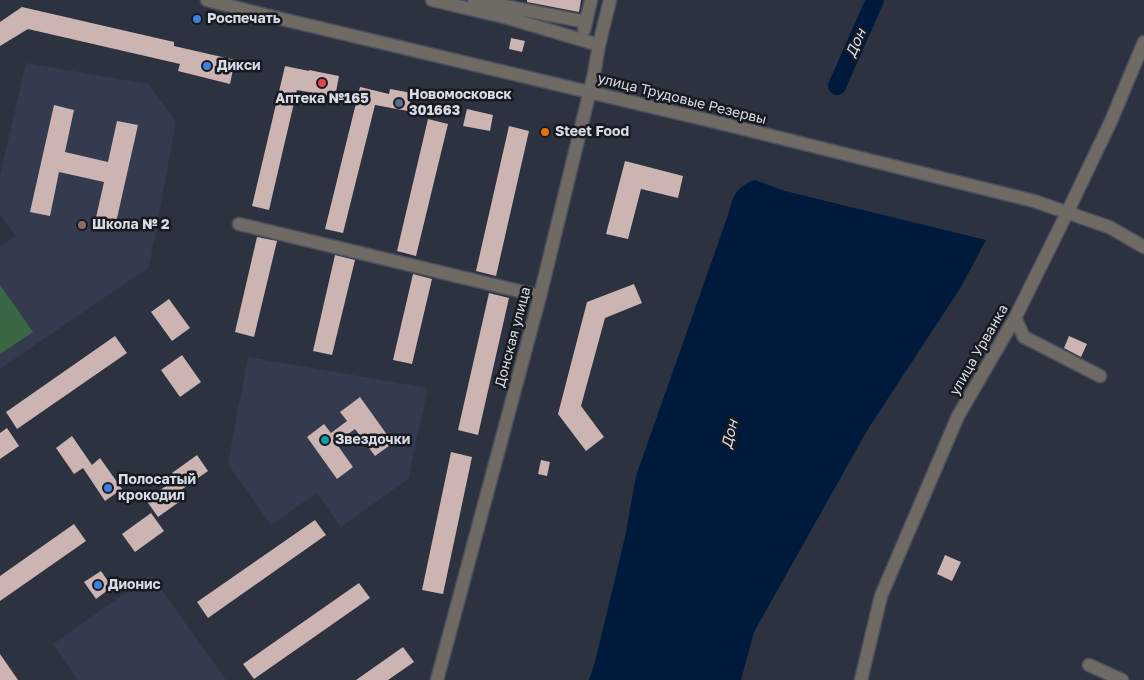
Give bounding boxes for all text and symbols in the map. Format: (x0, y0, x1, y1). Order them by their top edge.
place label: Роспечать (207, 11, 280, 27)
marker: Роспечать (191, 13, 203, 25)
water label: Дон (842, 26, 870, 60)
place label: Дикси (217, 58, 260, 74)
marker: Дикси (201, 60, 213, 72)
street label: улица Трудовые Резервы (596, 70, 768, 128)
marker: Аптека №165 (316, 77, 328, 89)
place label: Новомосковск 301663 (409, 87, 512, 120)
place label: Аптека №165 (275, 91, 369, 107)
marker: Новомосковск 301663 (393, 97, 405, 109)
place label: Steet Food (555, 124, 629, 140)
marker: Steet Food (539, 126, 551, 138)
place label: Школа № 2 (92, 217, 170, 233)
marker: Школа № 2 (76, 219, 88, 231)
street label: Донская улица (492, 285, 534, 389)
street label: улица Урванка (946, 302, 1012, 398)
water label: Дон (718, 418, 742, 450)
place label: Звездочки (335, 432, 410, 448)
marker: Звездочки (319, 434, 331, 446)
place label: Полосатый крокодил (118, 472, 196, 504)
marker: Полосатый крокодил (102, 482, 114, 494)
place label: Дионис (108, 577, 161, 593)
marker: Дионис (92, 579, 104, 591)

